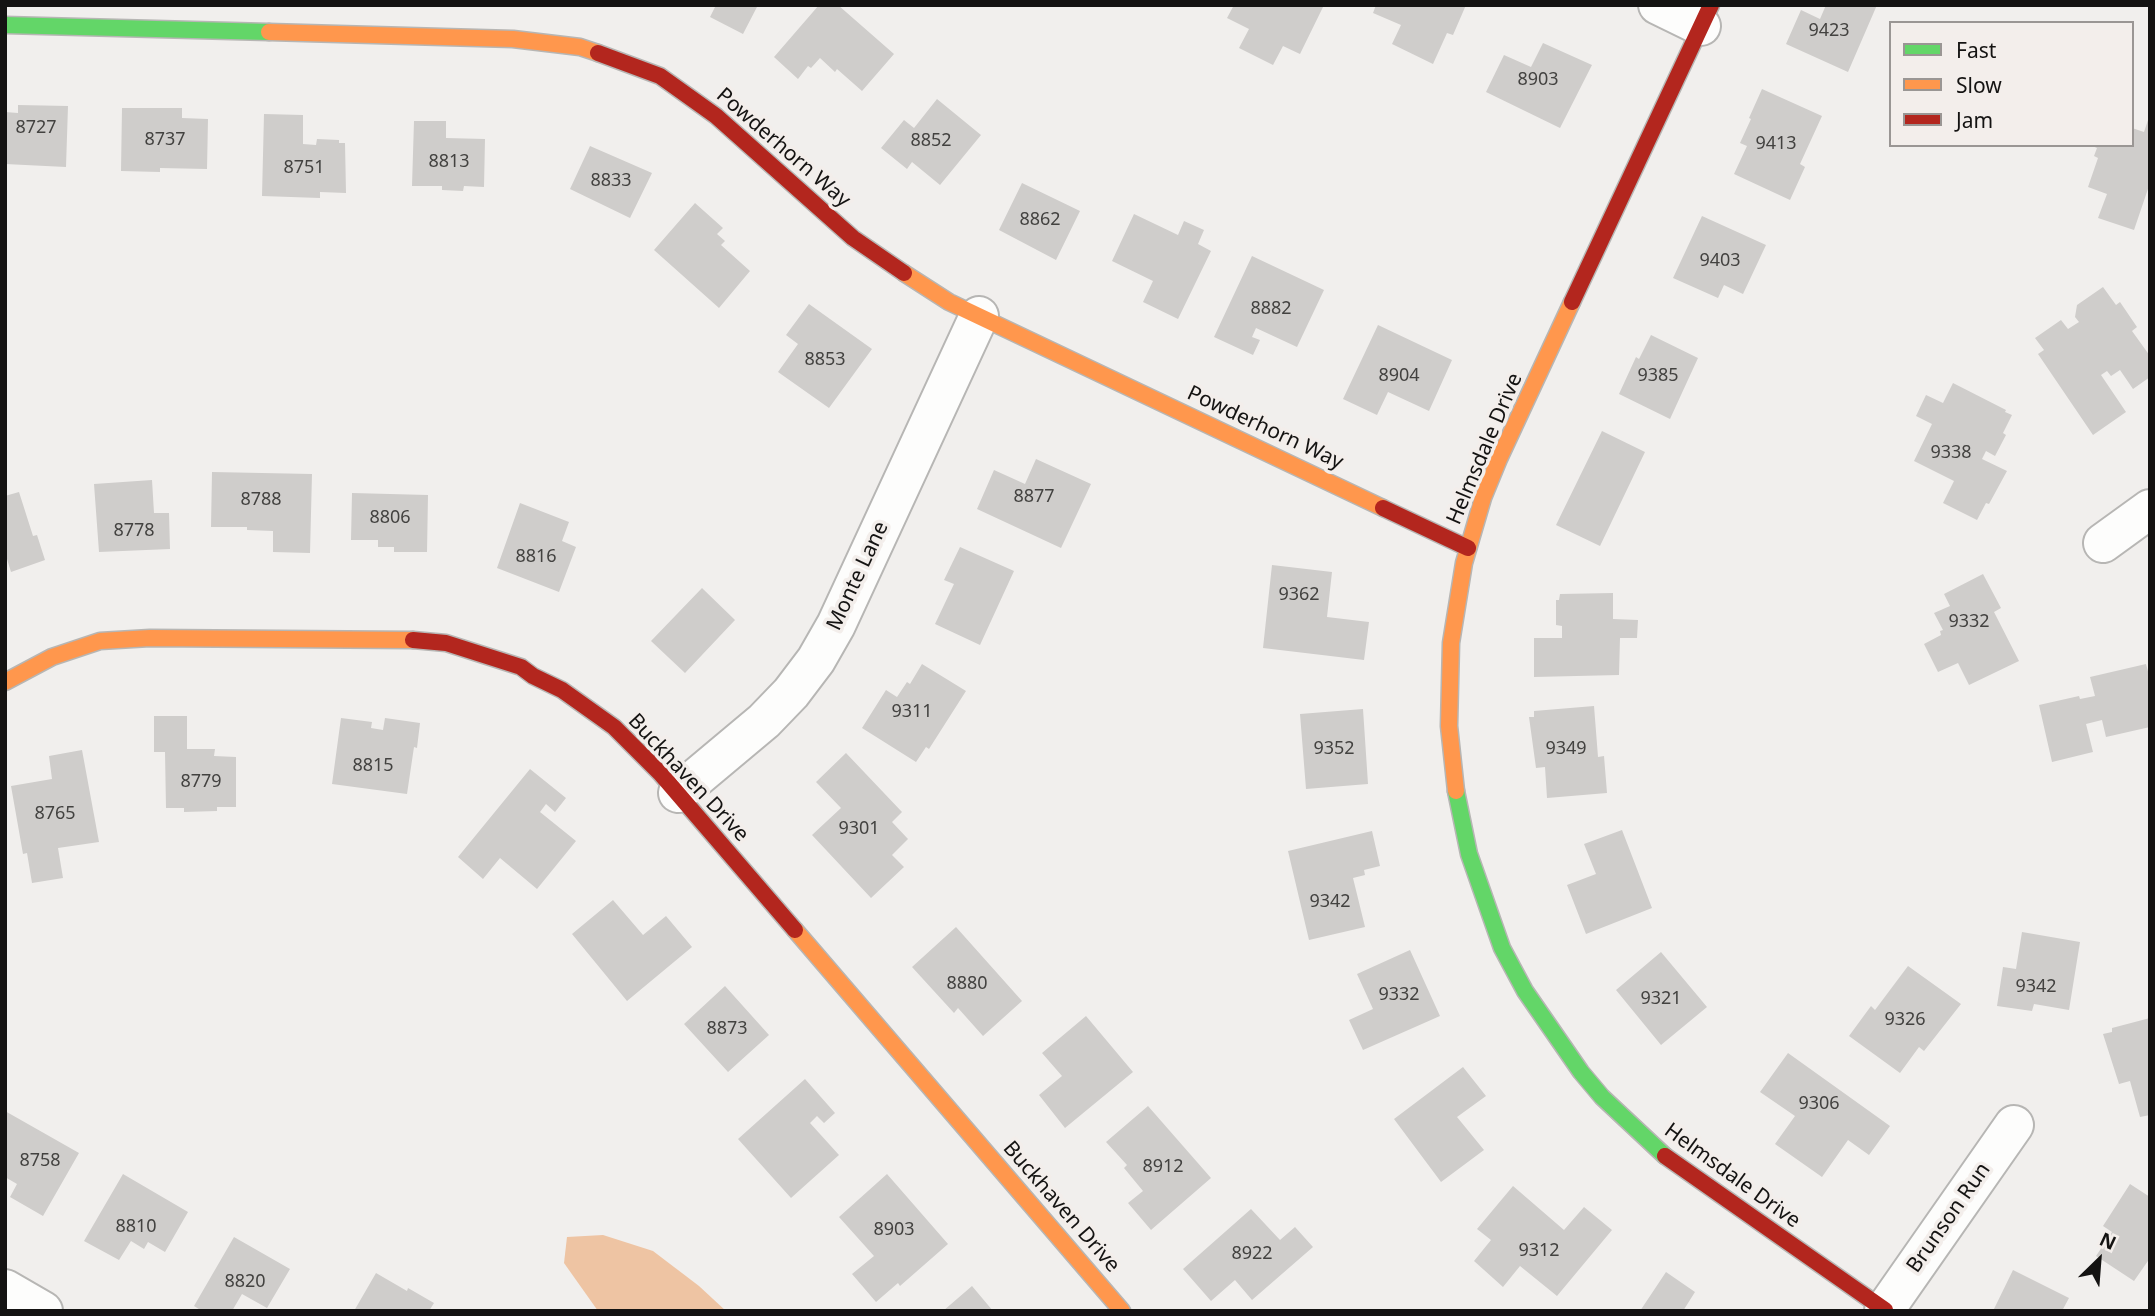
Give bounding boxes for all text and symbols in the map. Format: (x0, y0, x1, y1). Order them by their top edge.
house number: 9423 (1808, 20, 1850, 42)
legend (1889, 21, 2134, 147)
text: Fast (1956, 36, 1996, 64)
house number: 8903 (1517, 69, 1559, 91)
text: Slow (1956, 71, 2002, 99)
street label: Powderhorn Way (711, 83, 855, 213)
text: Jam (1956, 106, 1993, 134)
house number: 8727 (15, 117, 57, 139)
house number: 8737 (144, 129, 186, 151)
house number: 8852 (910, 130, 952, 152)
house number: 9413 (1755, 133, 1797, 155)
house number: 8813 (428, 151, 470, 173)
house number: 8751 (283, 157, 325, 179)
house number: 8833 (590, 170, 632, 192)
house number: 8862 (1019, 209, 1061, 231)
house number: 9403 (1699, 250, 1741, 272)
house number: 8882 (1250, 298, 1292, 320)
house number: 8853 (804, 349, 846, 371)
house number: 8904 (1378, 365, 1420, 387)
house number: 9385 (1637, 365, 1679, 387)
street label: Helmsdale Drive (1442, 370, 1528, 528)
street label: Powderhorn Way (1183, 381, 1347, 475)
house number: 9338 (1930, 442, 1972, 464)
house number: 8877 (1013, 486, 1055, 508)
house number: 8788 (240, 489, 282, 511)
house number: 8806 (369, 507, 411, 529)
street label: Monte Lane (822, 518, 894, 634)
house number: 8778 (113, 520, 155, 542)
house number: 8816 (515, 546, 557, 568)
house number: 9362 (1278, 584, 1320, 606)
house number: 9332 (1948, 611, 1990, 633)
house number: 9311 (891, 701, 933, 723)
street label: Buckhaven Drive (622, 709, 754, 847)
house number: 9352 (1313, 738, 1355, 760)
house number: 9349 (1545, 738, 1587, 760)
house number: 8815 (352, 755, 394, 777)
house number: 8779 (180, 771, 222, 793)
house number: 8765 (34, 803, 76, 825)
house number: 9301 (838, 818, 880, 840)
house number: 9342 (1309, 891, 1351, 913)
house number: 8880 (946, 973, 988, 995)
house number: 9342 (2015, 976, 2057, 998)
house number: 9332 (1378, 984, 1420, 1006)
house number: 9321 (1640, 988, 1682, 1010)
house number: 9326 (1884, 1009, 1926, 1031)
house number: 8873 (706, 1018, 748, 1040)
house number: 9306 (1798, 1093, 1840, 1115)
street label: Helmsdale Drive (1659, 1118, 1805, 1234)
street label: Buckhaven Drive (997, 1136, 1125, 1278)
house number: 8758 (19, 1150, 61, 1172)
house number: 8912 (1142, 1156, 1184, 1178)
street label: Brunson Run (1902, 1158, 1996, 1278)
house number: 8810 (115, 1216, 157, 1238)
house number: 8903 (873, 1219, 915, 1241)
north arrow (2064, 1225, 2134, 1295)
text: N (2095, 1226, 2120, 1256)
house number: 9312 (1518, 1240, 1560, 1262)
house number: 8922 (1231, 1243, 1273, 1265)
house number: 8820 (224, 1271, 266, 1293)

